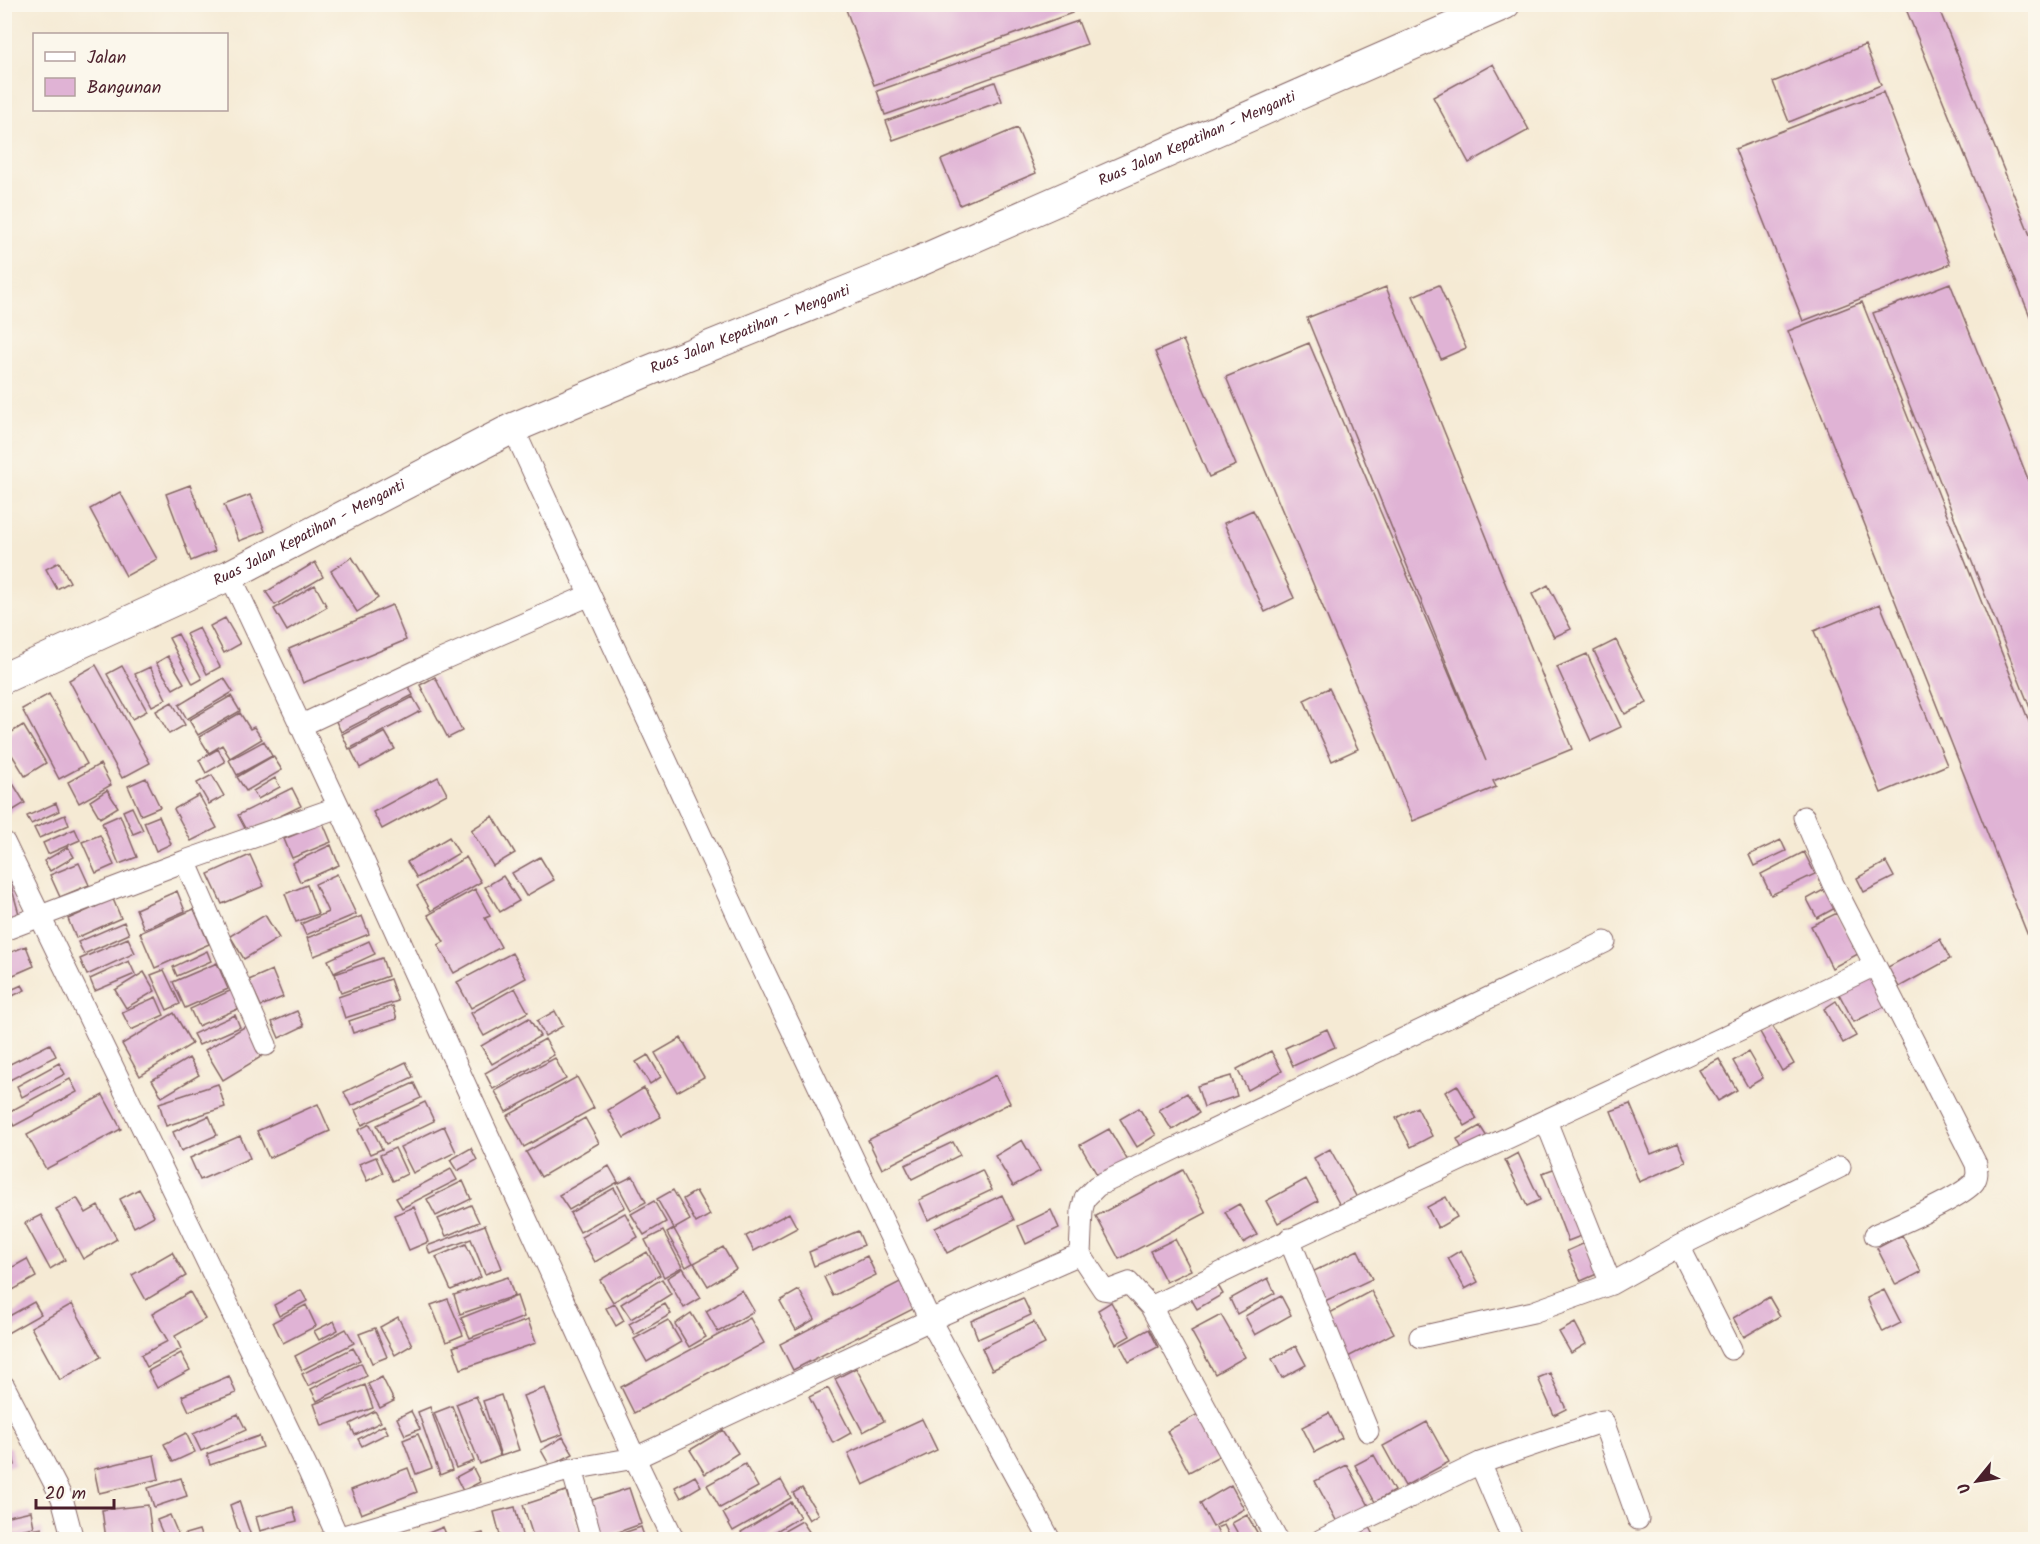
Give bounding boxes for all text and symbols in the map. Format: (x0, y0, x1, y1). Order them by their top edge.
legend (33, 33, 228, 111)
text: Jalan (87, 44, 126, 73)
text: Bangunan (87, 74, 161, 103)
street label: Ruas Jalan Kepatihan - Menganti (1095, 85, 1301, 193)
street label: Ruas Jalan Kepatihan - Menganti (647, 278, 855, 381)
street label: Ruas Jalan Kepatihan - Menganti (209, 473, 411, 593)
north arrow (1947, 1451, 2007, 1511)
scale bar (36, 1472, 114, 1510)
text: U (1952, 1477, 1979, 1498)
text: 20 m (45, 1480, 86, 1509)

